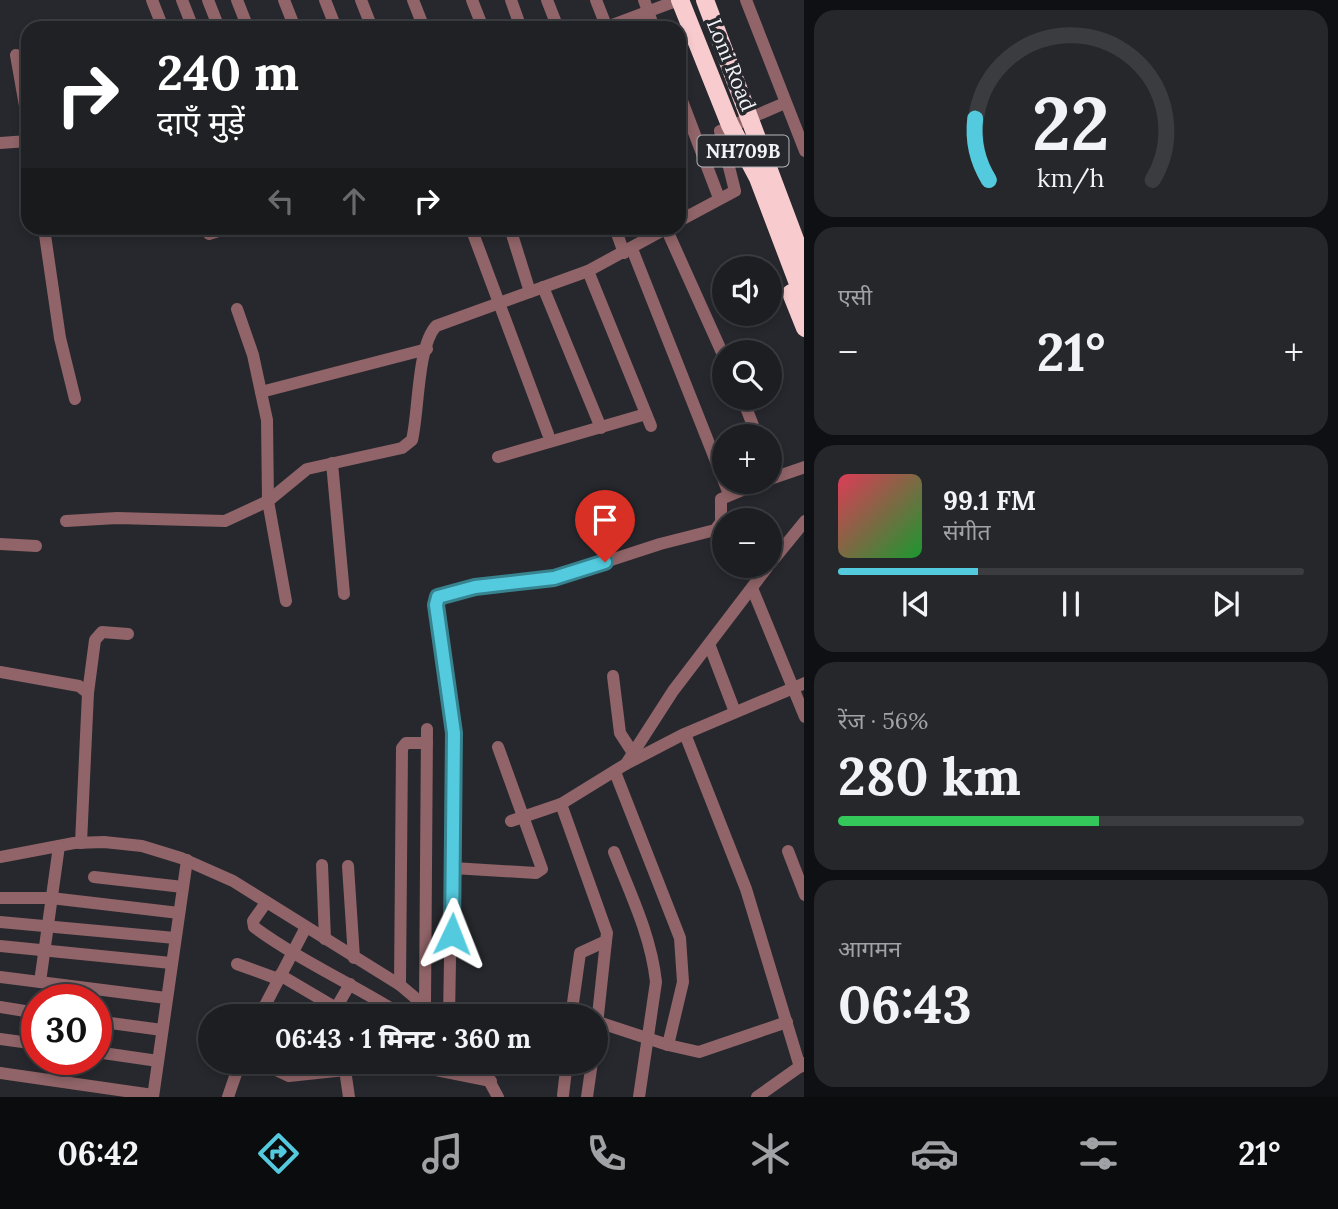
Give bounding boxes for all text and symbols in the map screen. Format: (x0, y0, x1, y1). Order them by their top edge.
street label: Loni Road (701, 15, 762, 115)
text: 240 m (157, 41, 299, 103)
icon: right (42, 49, 133, 140)
text: 22 (1032, 77, 1110, 170)
text: दाएँ मुड़ें (157, 102, 245, 143)
road number: NH709B (698, 136, 788, 167)
text: km/h (1037, 162, 1105, 194)
icon: left (262, 182, 300, 220)
icon: ahead (335, 182, 373, 220)
icon: right (408, 182, 446, 220)
map controls (712, 256, 782, 578)
button: sound (712, 256, 782, 326)
text: एसी (838, 282, 872, 311)
text: 21° (1037, 319, 1105, 385)
text: − (838, 328, 858, 376)
text: + (1284, 328, 1304, 376)
button: search (712, 340, 782, 410)
button: + (712, 424, 782, 494)
text: 99.1 FM (943, 484, 1036, 517)
pin (575, 490, 635, 562)
icon: arrive (586, 501, 624, 539)
button: − (712, 508, 782, 578)
text: संगीत (943, 517, 991, 546)
icon: previous (897, 585, 935, 623)
icon: pause (1052, 585, 1090, 623)
icon: next (1207, 585, 1245, 623)
text: रेंज · 56% (838, 706, 928, 735)
text: 280 km (838, 743, 1021, 809)
position arrow (415, 897, 489, 971)
text: आगमन (838, 934, 901, 963)
text: 06:43 (838, 971, 972, 1037)
speed limit sign: 30 (21, 984, 112, 1075)
text: 06:43 · 1 मिनट · 360 m (275, 1022, 531, 1055)
icon: directions (254, 1129, 303, 1178)
icon: music (418, 1129, 467, 1178)
icon: phone (582, 1129, 631, 1178)
icon: climate (746, 1129, 795, 1178)
icon: car (910, 1129, 959, 1178)
icon: filters (1074, 1129, 1123, 1178)
text: 06:42 (58, 1133, 139, 1174)
text: 21° (1238, 1133, 1280, 1174)

